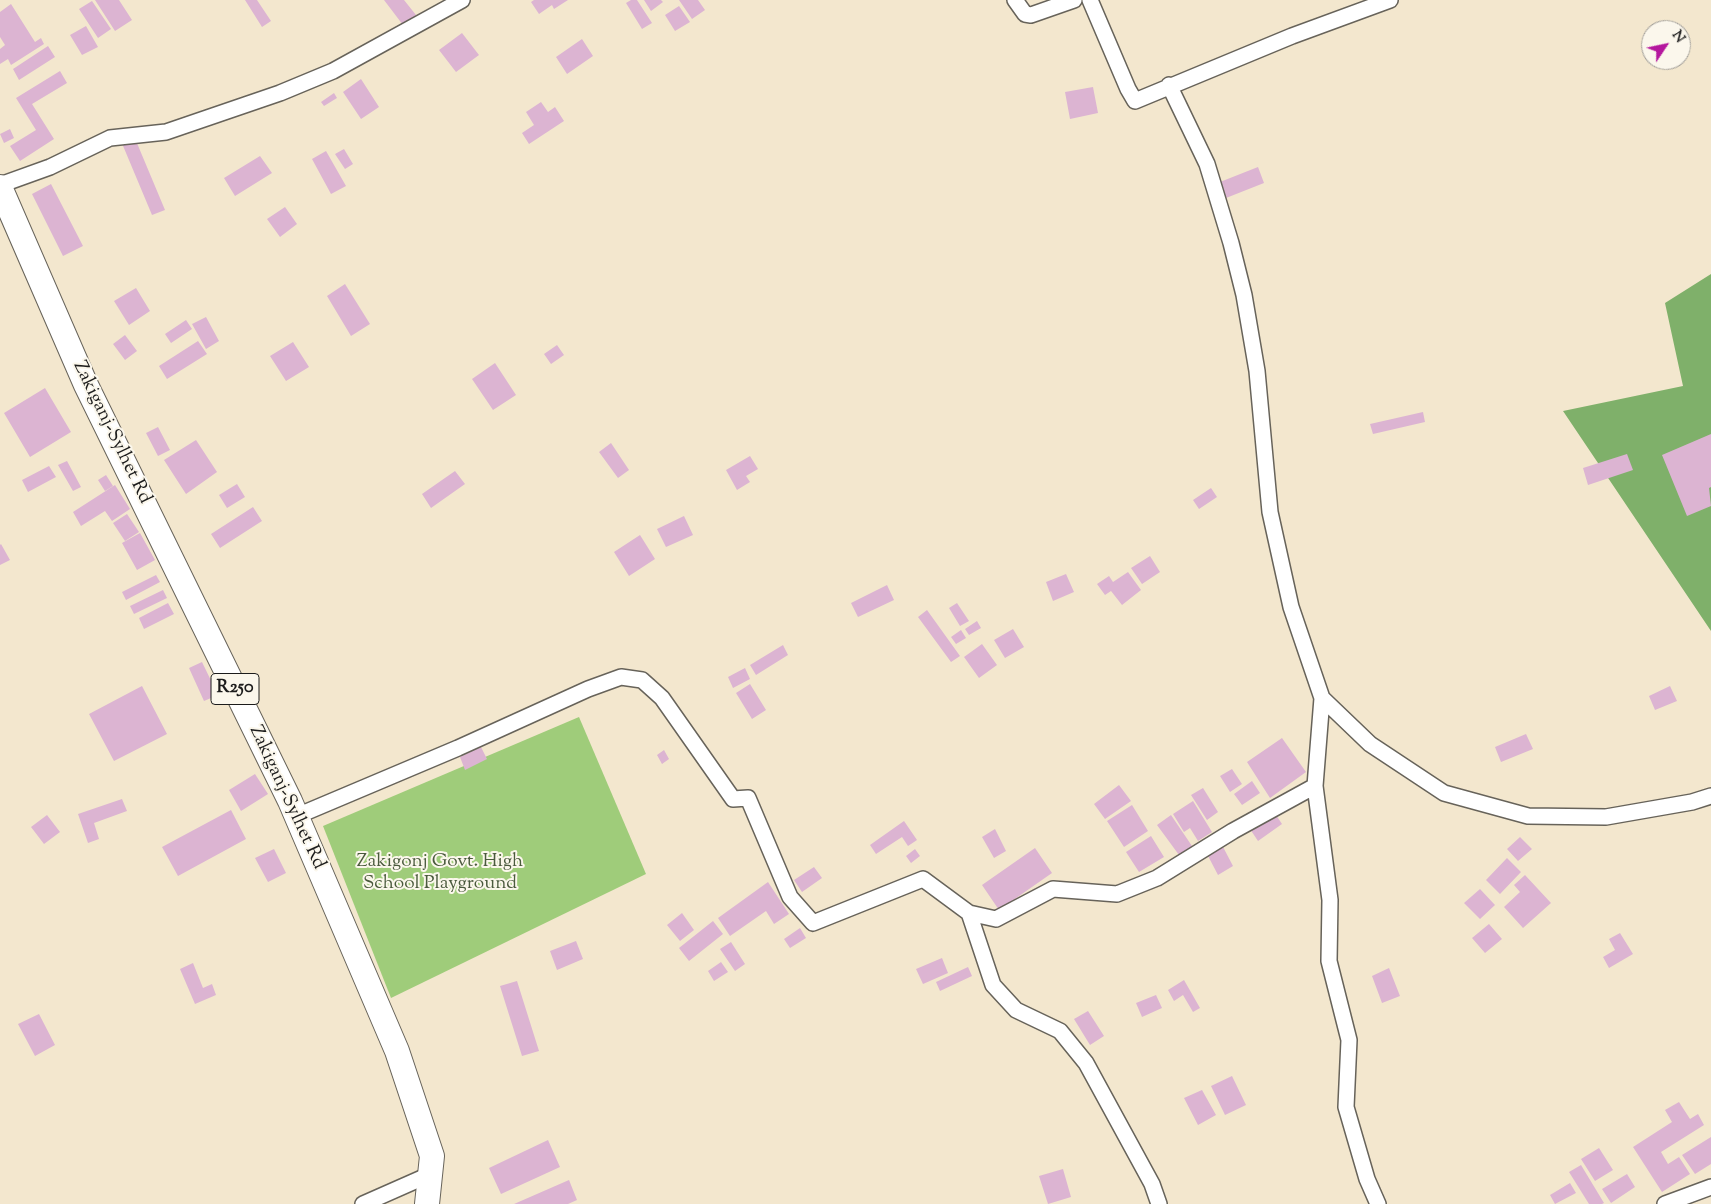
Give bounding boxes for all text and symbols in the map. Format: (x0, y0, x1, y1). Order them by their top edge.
north arrow (1641, 20, 1691, 70)
text: N (1666, 27, 1689, 47)
street label: Zakiganj-Sylhet Rd (67, 358, 155, 508)
road number: R250 (211, 674, 259, 704)
street label: Zakiganj-Sylhet Rd (243, 723, 329, 873)
park label: Zakigonj Govt. High School Playground (357, 852, 523, 896)

